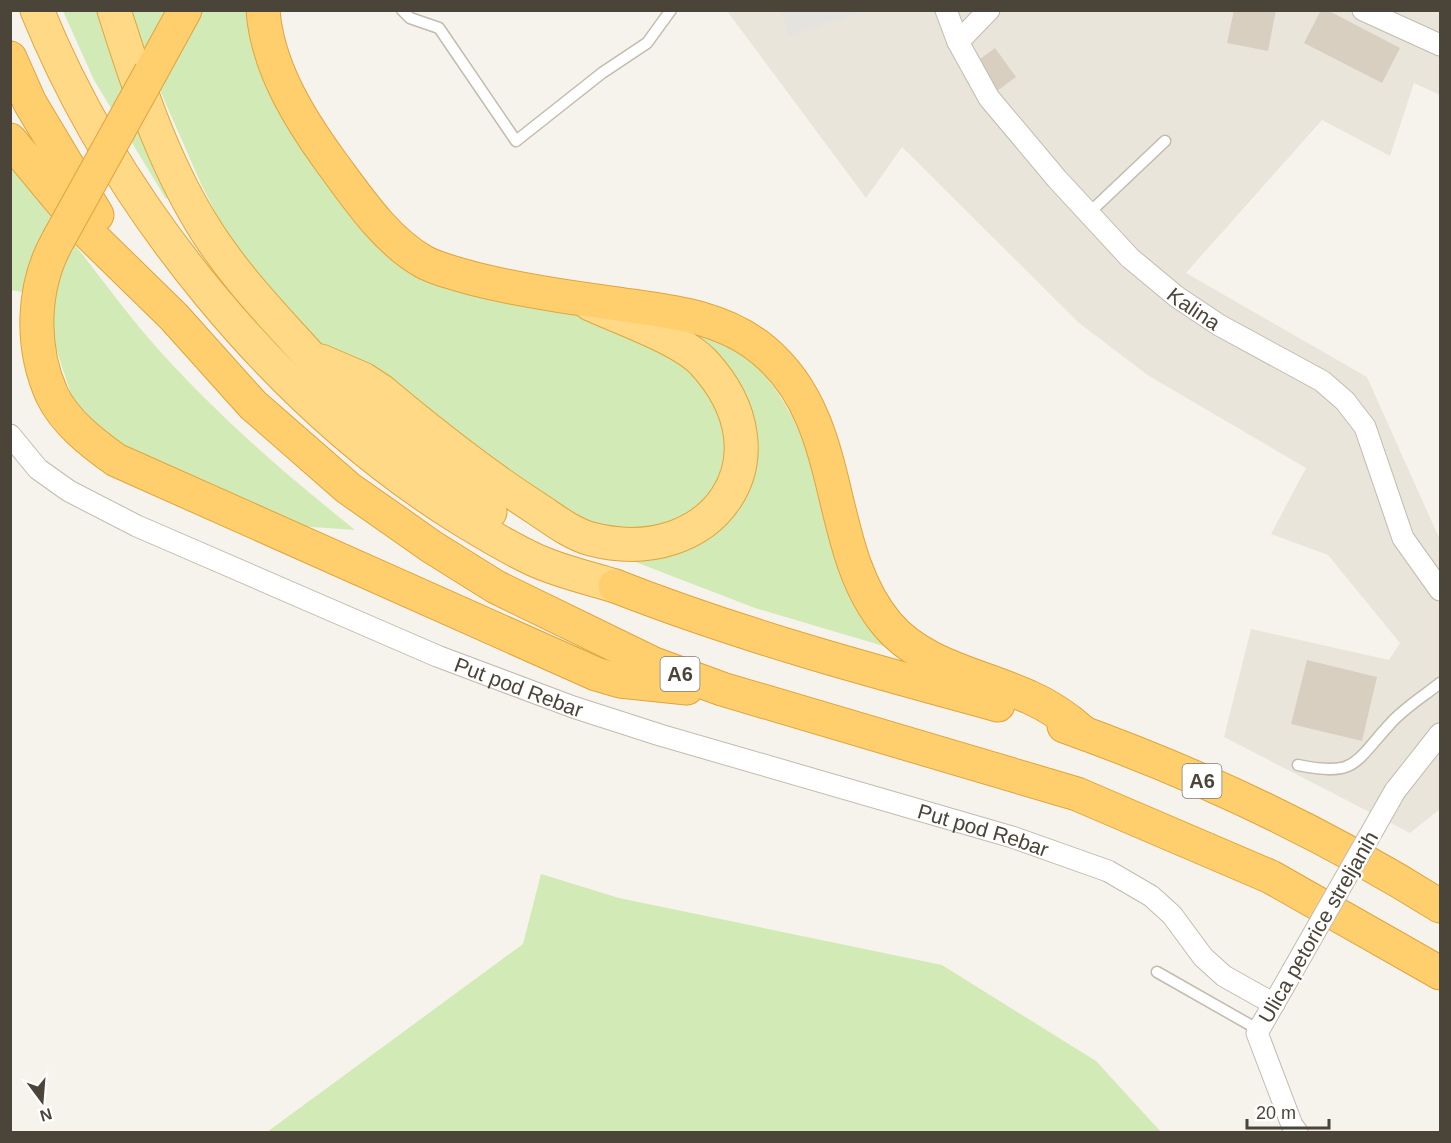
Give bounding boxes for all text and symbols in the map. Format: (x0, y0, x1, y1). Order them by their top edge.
street label: Kalina (1163, 283, 1225, 334)
street label: Put pod Rebar (451, 652, 586, 721)
road number: A6 (660, 657, 700, 691)
road number: A6 (1182, 764, 1222, 798)
street label: Put pod Rebar (915, 799, 1052, 861)
street label: Ulica petorice streljanih (1254, 827, 1382, 1027)
north arrow (12, 1071, 72, 1131)
scale bar (1247, 1092, 1330, 1130)
text: 20 m (1256, 1103, 1296, 1123)
text: N (38, 1105, 54, 1125)

